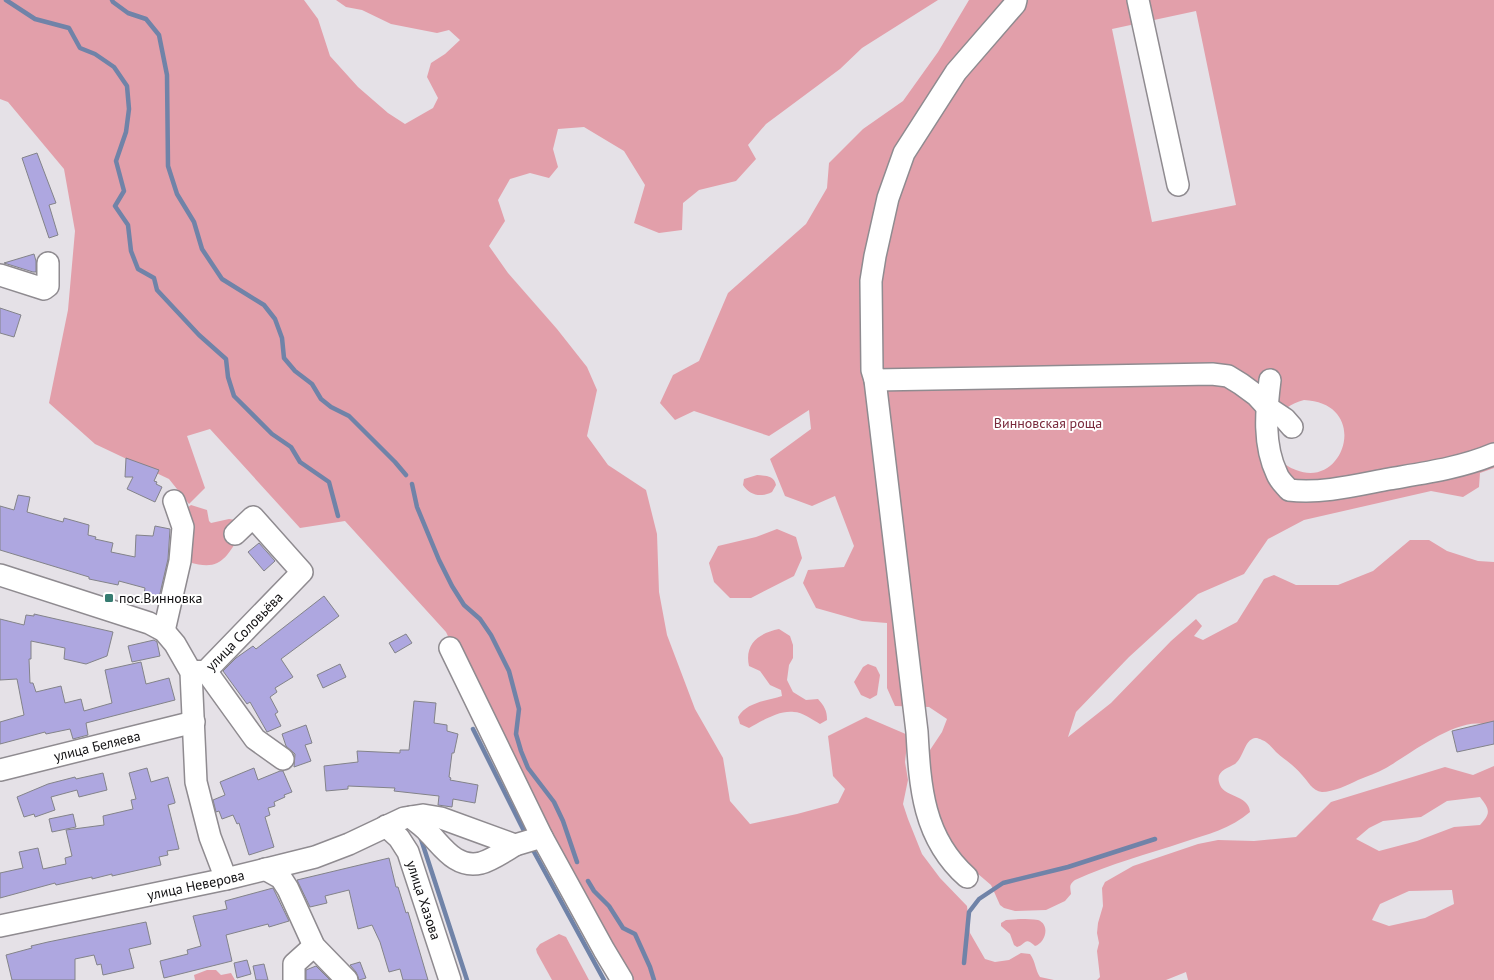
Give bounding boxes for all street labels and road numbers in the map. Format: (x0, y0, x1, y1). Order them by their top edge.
street label: улица Соловьёва (202, 588, 287, 675)
street label: улица Беляева (52, 727, 142, 765)
street label: улица Хазова (402, 858, 445, 942)
street label: улица Неверова (145, 866, 246, 904)

